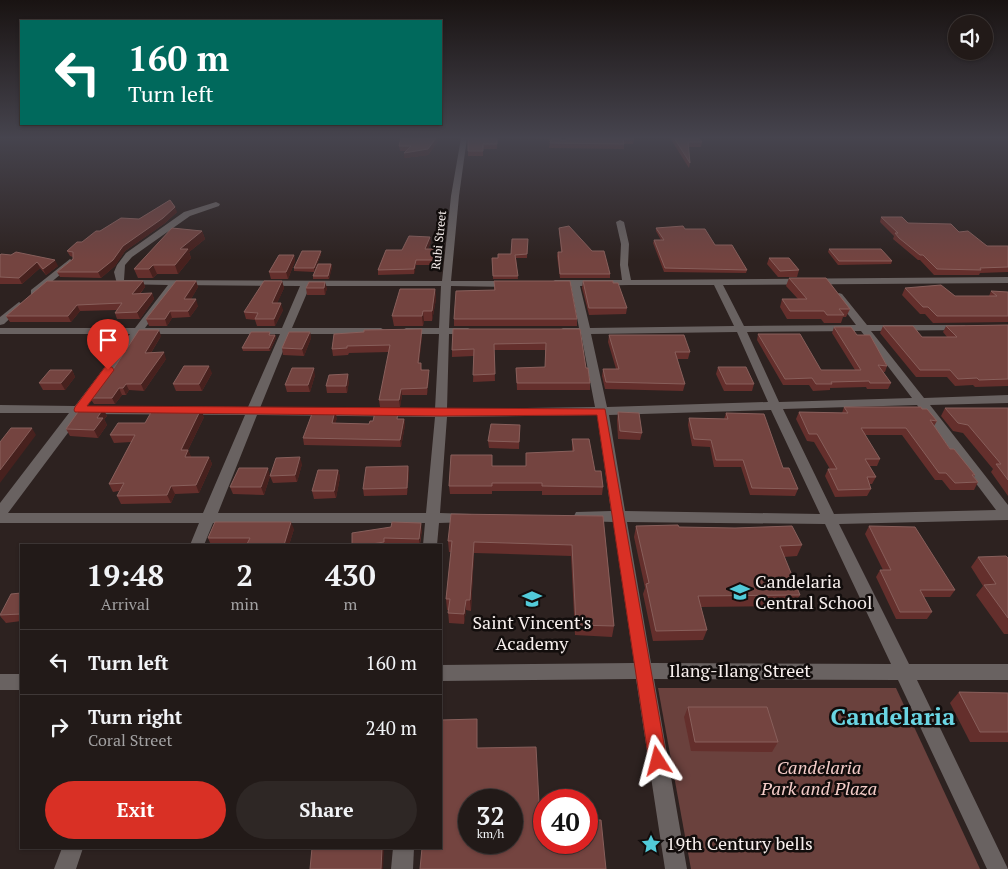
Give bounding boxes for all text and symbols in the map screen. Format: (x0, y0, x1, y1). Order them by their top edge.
map controls (948, 15, 993, 60)
button: sound (948, 15, 993, 60)
text: 160 m (128, 35, 229, 81)
icon: left (45, 40, 110, 105)
text: Turn left (128, 79, 214, 108)
street label: Rubi Street (428, 209, 449, 270)
pin (87, 319, 129, 370)
icon: arrive (94, 326, 122, 354)
text: 19:48 (86, 555, 164, 595)
text: 2 (236, 555, 253, 595)
text: 430 (325, 555, 376, 595)
place label: Candelaria Central School (755, 569, 872, 614)
school or university icon: Candelaria Central School (729, 581, 751, 603)
school or university icon: Saint Vincent's Academy (521, 588, 543, 610)
text: Arrival (101, 593, 150, 615)
text: min (231, 593, 259, 615)
text: m (343, 593, 357, 615)
place label: Saint Vincent's Academy (472, 610, 592, 655)
icon: left (45, 648, 73, 676)
text: Turn left (88, 650, 169, 675)
text: 160 m (366, 650, 417, 675)
street label: Ilang-Ilang Street (669, 658, 811, 682)
district label: Candelaria (831, 700, 956, 732)
text: Turn right (88, 704, 182, 729)
icon: right (45, 713, 73, 741)
text: 240 m (366, 715, 417, 740)
text: Coral Street (88, 729, 172, 751)
position arrow (631, 734, 683, 786)
park label: Candelaria Park and Plaza (760, 755, 877, 800)
button: Exit (45, 781, 226, 839)
button: Share (236, 781, 417, 839)
speed limit sign: 40 (533, 789, 598, 854)
text: 32 (476, 799, 505, 832)
text: km/h (477, 826, 504, 841)
place label: 19th Century bells (666, 831, 813, 855)
place icon: 19th Century bells (640, 833, 662, 855)

